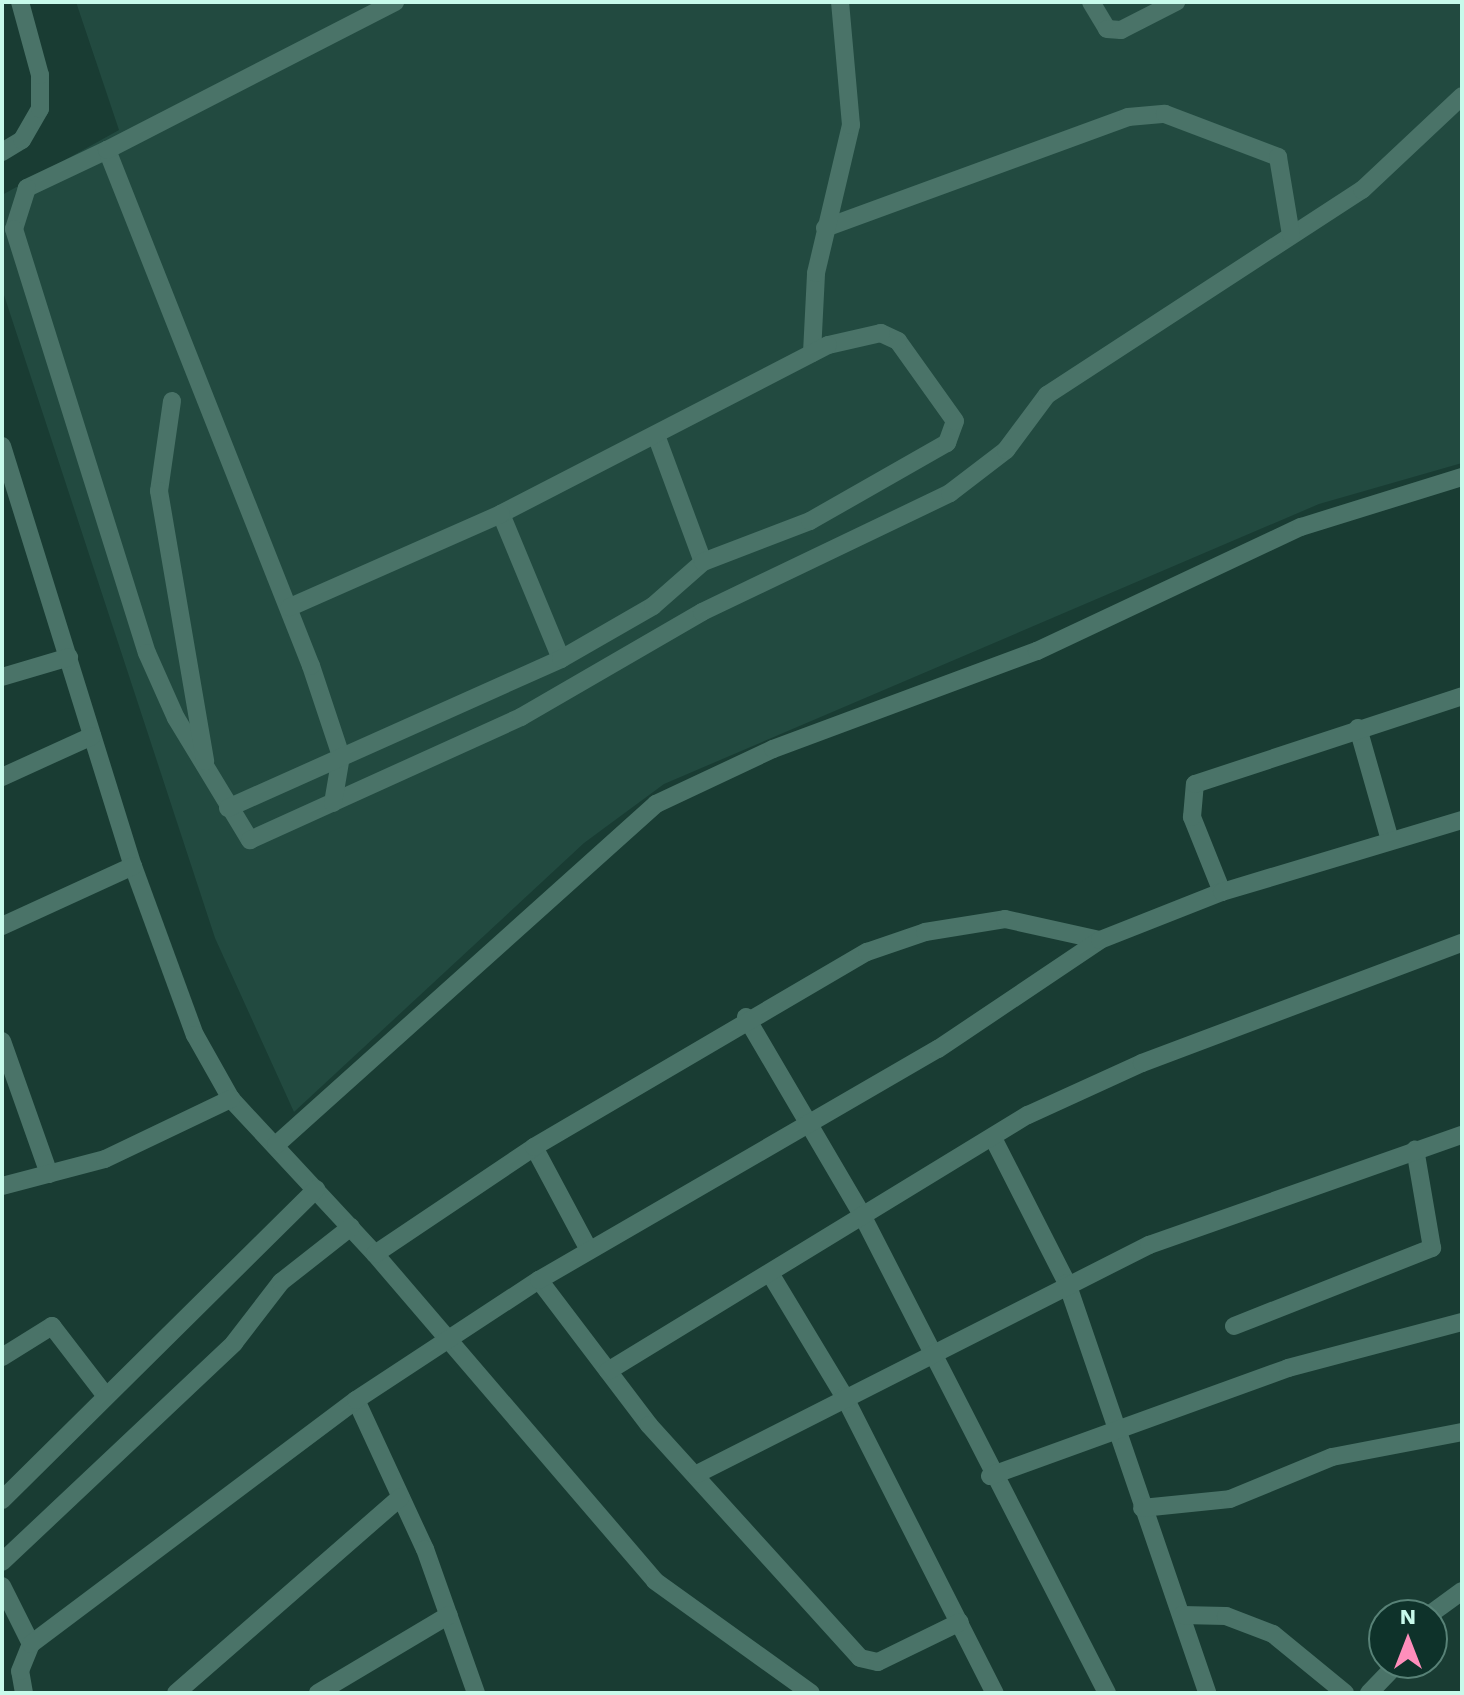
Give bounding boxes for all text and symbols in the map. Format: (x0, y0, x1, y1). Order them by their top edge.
north arrow (1368, 1599, 1448, 1679)
text: N (1400, 1604, 1416, 1629)

